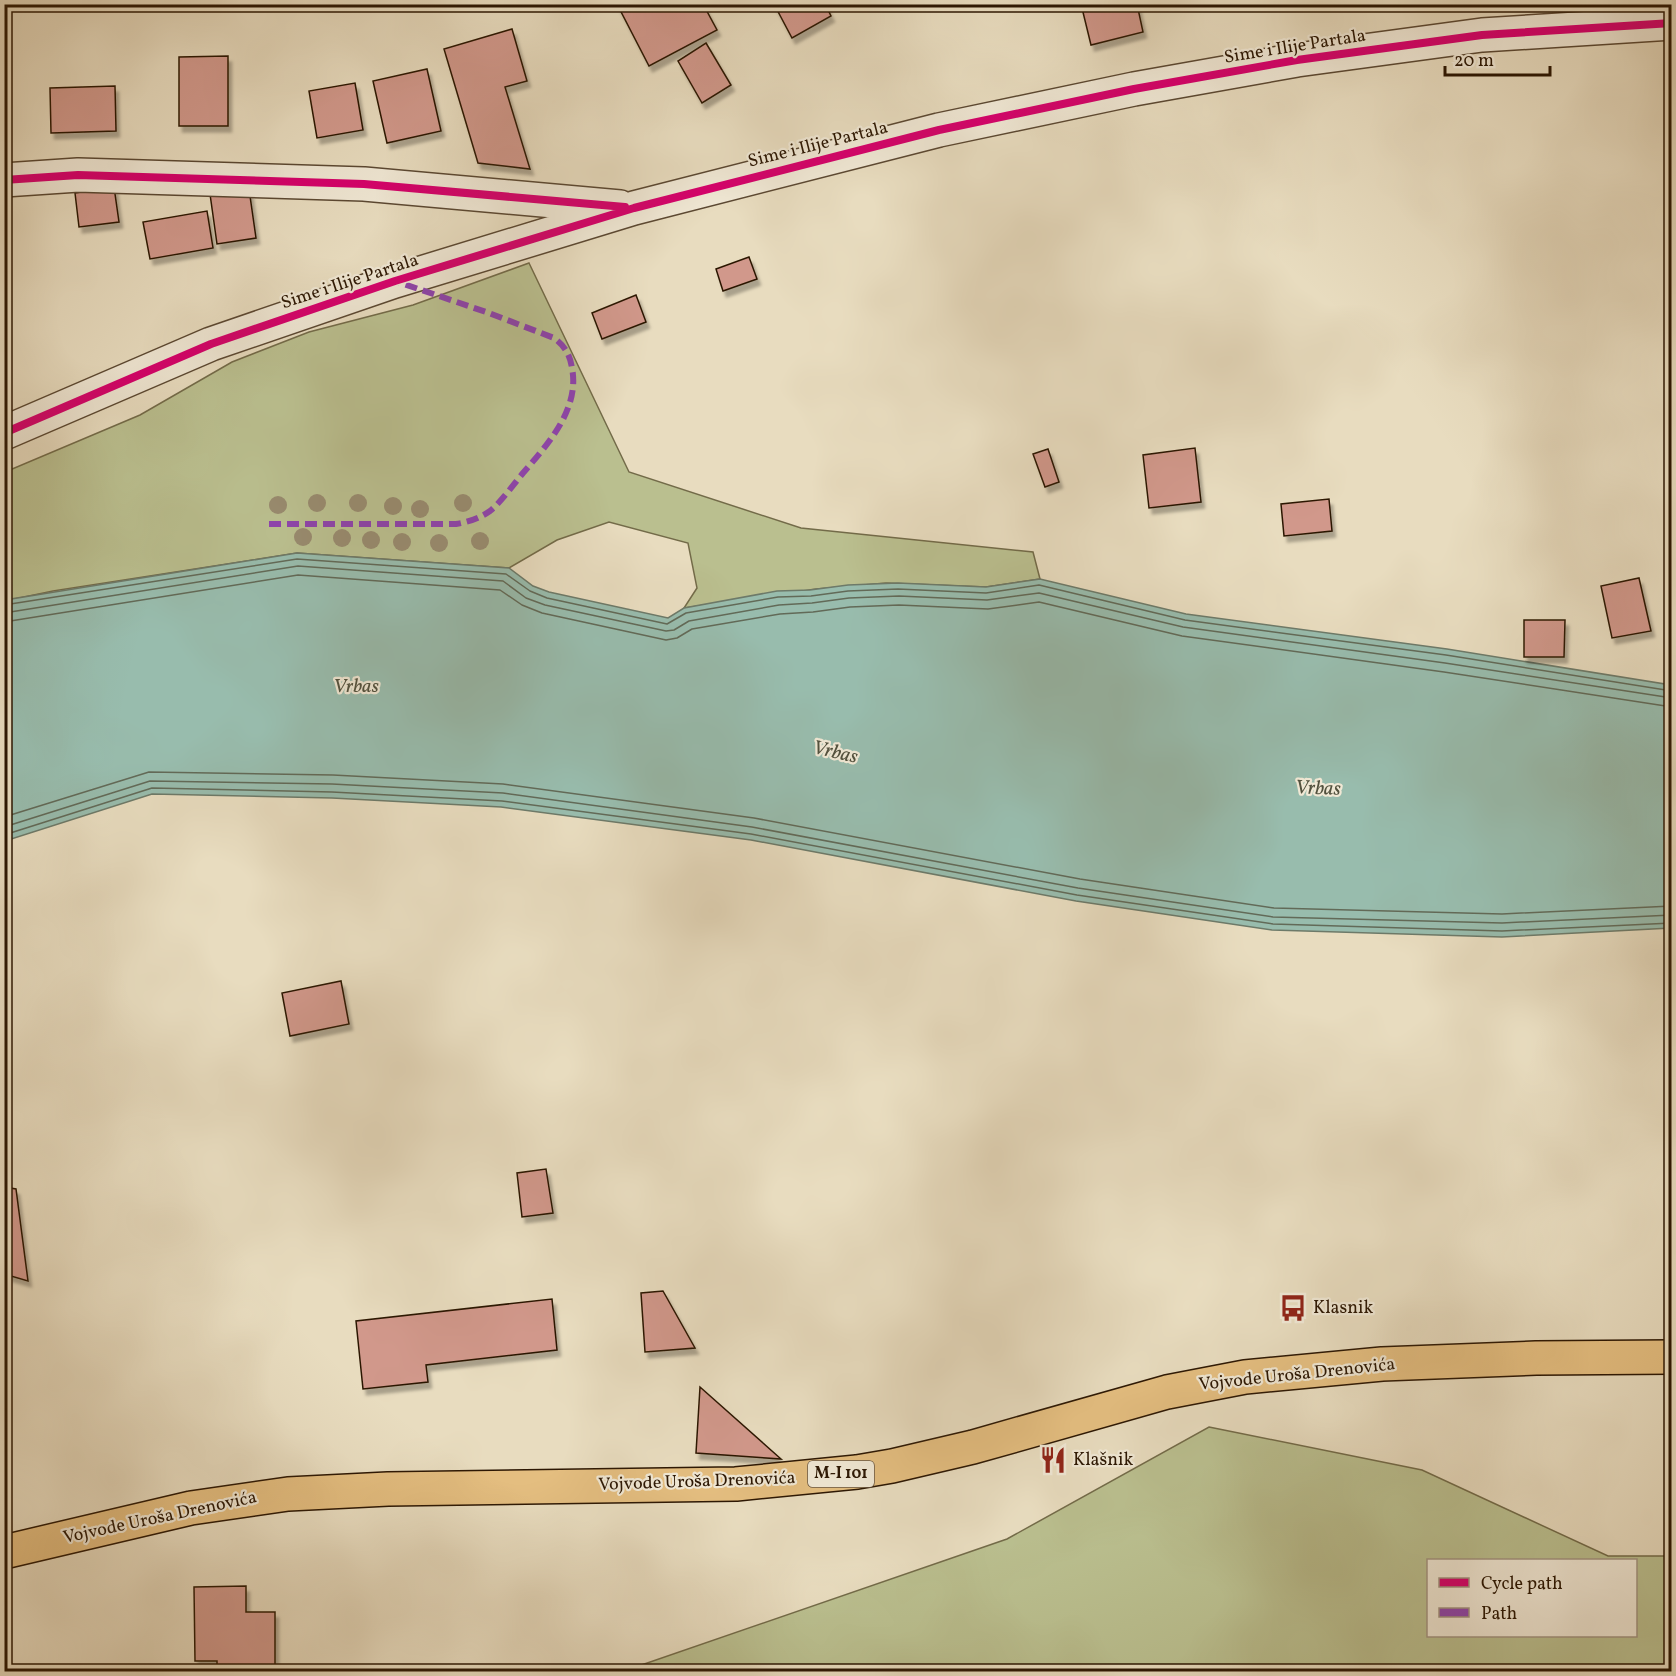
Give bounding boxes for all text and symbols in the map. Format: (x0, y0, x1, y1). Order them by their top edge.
street label: Sime i Ilije Partala (1222, 23, 1368, 71)
scale bar (1445, 39, 1550, 77)
text: 20 m (1454, 49, 1494, 74)
street label: Sime i Ilije Partala (745, 116, 891, 174)
street label: Sime i Ilije Partala (278, 248, 422, 316)
water label: Vrbas (333, 673, 379, 701)
water label: Vrbas (810, 734, 861, 772)
water label: Vrbas (1295, 774, 1342, 804)
bus stop icon: Klasnik (1278, 1293, 1308, 1323)
place label: Klasnik (1313, 1296, 1373, 1321)
street label: Vojvode Uroša Drenovića (1198, 1352, 1396, 1398)
restaurant icon: Klašnik (1038, 1445, 1068, 1475)
place label: Klašnik (1073, 1448, 1133, 1473)
road number: M-I 101 (808, 1461, 874, 1487)
street label: Vojvode Uroša Drenovića (598, 1466, 796, 1498)
street label: Vojvode Uroša Drenovića (61, 1485, 259, 1551)
legend (1427, 1559, 1637, 1637)
text: Cycle path (1481, 1572, 1563, 1597)
text: Path (1481, 1602, 1517, 1627)

